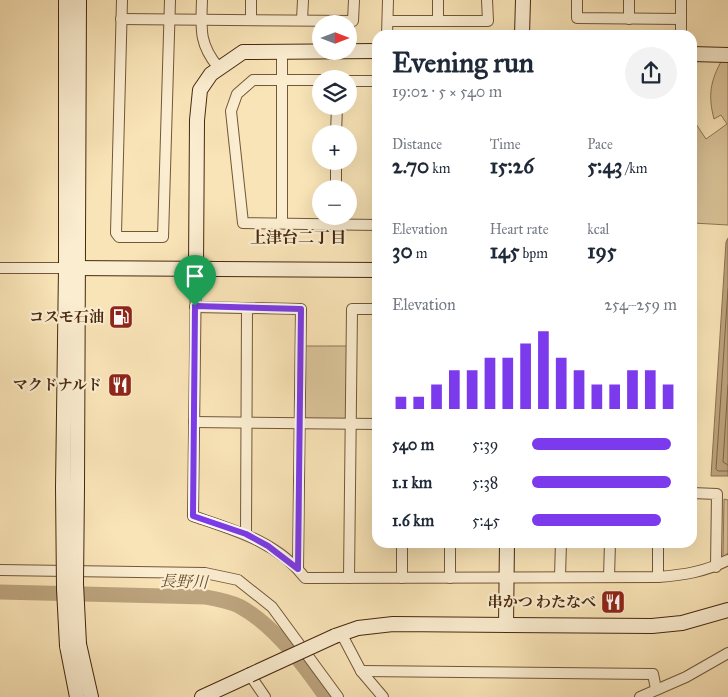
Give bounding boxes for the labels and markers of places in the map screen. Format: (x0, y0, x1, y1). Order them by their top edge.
pin (174, 255, 216, 306)
fuel station icon: コスモ石油 (108, 304, 134, 330)
place label: コスモ石油 (29, 308, 104, 326)
restaurant icon: マクドナルド (107, 372, 133, 398)
place label: マクドナルド (13, 376, 102, 394)
restaurant icon: 串かつ わたなべ (600, 589, 626, 615)
place label: 串かつ わたなべ (488, 593, 596, 611)

